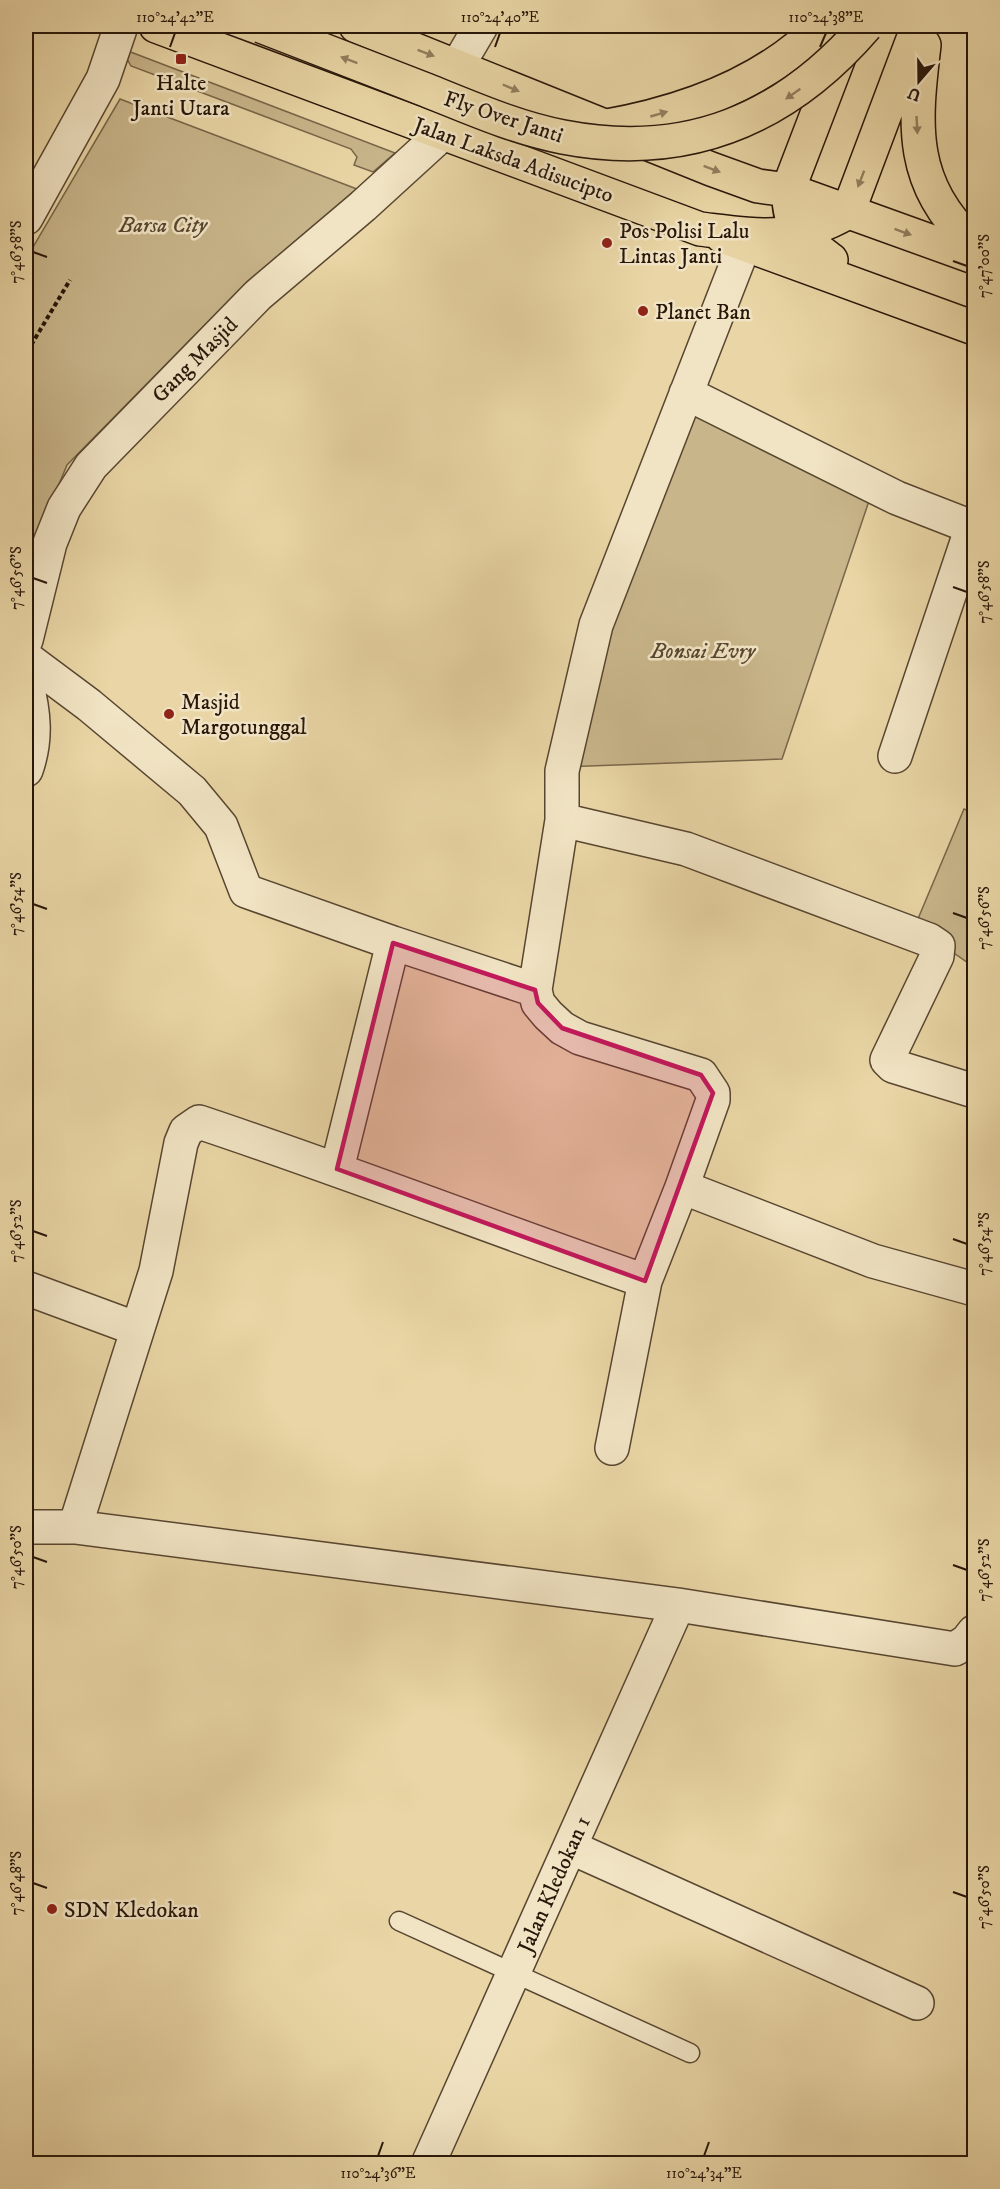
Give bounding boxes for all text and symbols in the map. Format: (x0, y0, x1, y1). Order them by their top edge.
text: 110°24'42"E (136, 8, 214, 27)
text: 110°24'40"E (461, 8, 540, 27)
text: 110°24'38"E (789, 8, 864, 27)
one-way arrow (417, 49, 435, 58)
north arrow (889, 51, 949, 111)
marker: Halte Janti Utara (174, 52, 188, 66)
one-way arrow (340, 55, 358, 64)
place label: Halte Janti Utara (131, 70, 230, 122)
text: U (904, 82, 923, 106)
one-way arrow (503, 83, 521, 93)
street label: Fly Over Janti (440, 85, 567, 149)
one-way arrow (785, 88, 801, 100)
one-way arrow (650, 109, 668, 118)
street label: Jalan Laksda Adisucipto (408, 111, 617, 209)
one-way arrow (913, 116, 922, 135)
one-way arrow (703, 165, 721, 174)
one-way arrow (856, 170, 865, 188)
park label: Barsa City (118, 212, 208, 239)
place label: Pos Polisi Lalu Lintas Janti (619, 218, 749, 270)
text: 7°46'58"S (7, 220, 26, 284)
one-way arrow (894, 228, 912, 237)
text: 7°47'00"S (975, 234, 994, 298)
marker: Pos Polisi Lalu Lintas Janti (600, 236, 614, 250)
place label: Planet Ban (655, 299, 751, 326)
marker: Planet Ban (636, 304, 650, 318)
street label: Gang Masjid (147, 311, 244, 409)
text: 7°46'56"S (7, 546, 26, 610)
text: 7°46'58"S (975, 560, 994, 624)
park label: Bonsai Evry (650, 638, 757, 665)
place label: Masjid Margotunggal (181, 689, 307, 741)
marker: Masjid Margotunggal (162, 707, 176, 721)
text: 7°46'54"S (7, 872, 26, 936)
text: 7°46'56"S (975, 886, 994, 950)
text: 7°46'52"S (7, 1199, 26, 1263)
text: 7°46'54"S (975, 1212, 994, 1276)
text: 7°46'50"S (7, 1525, 26, 1589)
text: 7°46'52"S (975, 1538, 994, 1602)
street label: Jalan Kledokan 1 (511, 1812, 597, 1959)
text: 7°46'48"S (7, 1851, 26, 1915)
text: 7°46'50"S (975, 1865, 994, 1929)
place label: SDN Kledokan (64, 1897, 199, 1924)
marker: SDN Kledokan (45, 1902, 59, 1916)
text: 110°24'36"E (340, 2164, 416, 2183)
text: 110°24'34"E (666, 2164, 742, 2183)

